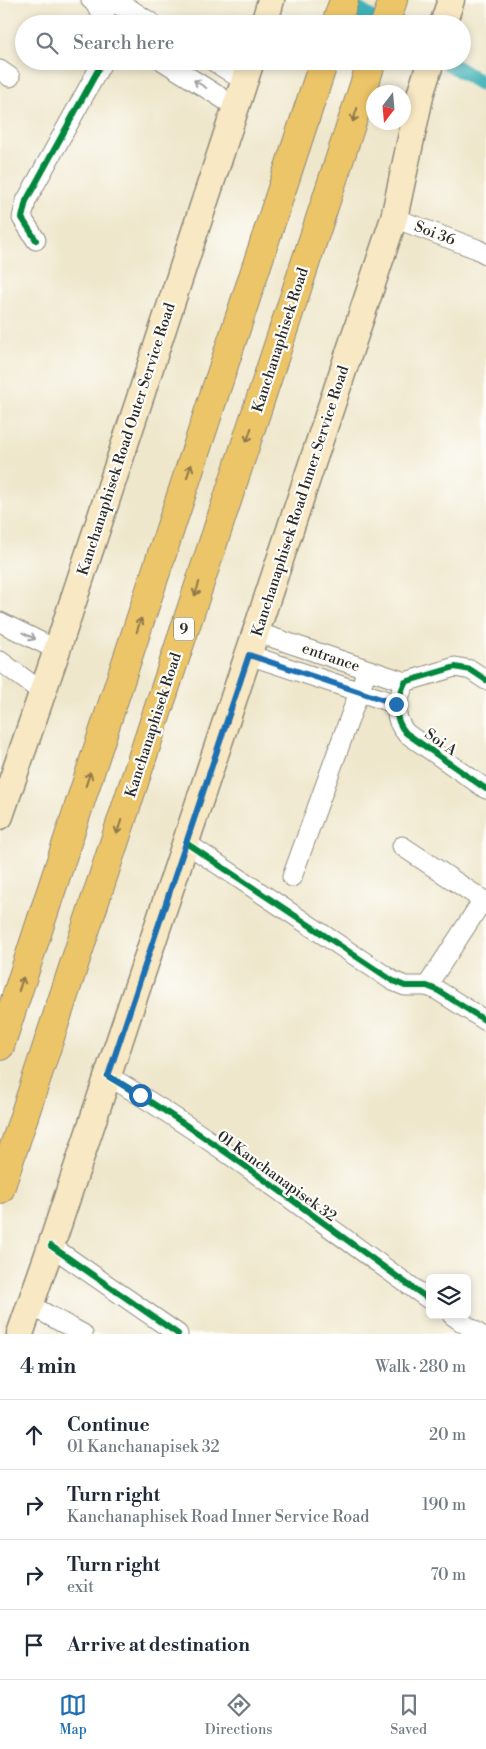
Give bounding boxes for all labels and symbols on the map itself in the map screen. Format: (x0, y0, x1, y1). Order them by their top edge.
one-way arrow (193, 79, 207, 89)
north arrow (366, 85, 411, 130)
one-way arrow (349, 106, 359, 122)
street label: Soi 36 (412, 217, 458, 250)
street label: Kanchanaphisek Road (248, 265, 313, 415)
street label: Kanchanaphisek Road Outer Service Road (73, 300, 180, 578)
street label: Kanchanaphisek Road Inner Service Road (248, 363, 353, 639)
one-way arrow (243, 427, 253, 443)
one-way arrow (185, 463, 195, 479)
one-way arrow (192, 581, 202, 597)
one-way arrow (134, 617, 144, 633)
road number: 9 (174, 618, 194, 640)
one-way arrow (21, 631, 36, 641)
street label: entrance (299, 639, 362, 676)
street label: Kanchanaphisek Road (121, 650, 186, 800)
route end (385, 693, 408, 716)
street label: Soi A (421, 724, 461, 761)
one-way arrow (84, 772, 93, 788)
one-way arrow (114, 818, 123, 834)
one-way arrow (16, 976, 26, 992)
route start (129, 1084, 152, 1107)
street label: 01 Kanchanapisek 32 (213, 1127, 340, 1226)

